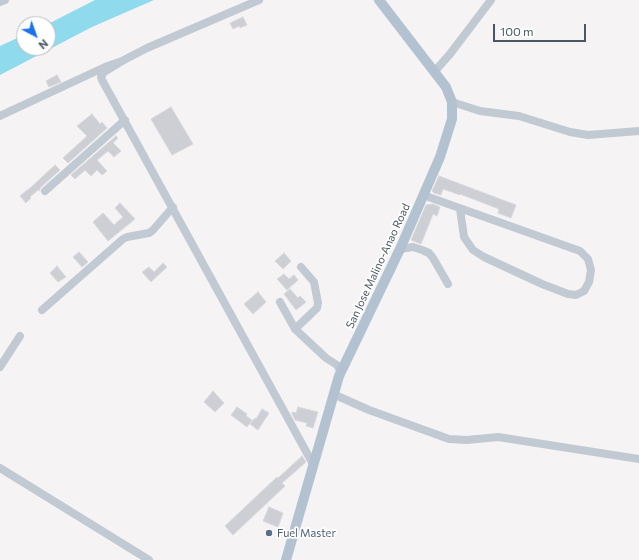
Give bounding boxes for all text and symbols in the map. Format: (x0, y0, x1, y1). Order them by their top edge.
north arrow (16, 16, 56, 56)
scale bar (495, 16, 588, 42)
text: 100 m (500, 24, 534, 38)
text: N (36, 37, 51, 52)
street label: San Jose Malino-Anao Road (343, 201, 413, 331)
place label: Fuel Master (277, 526, 336, 540)
marker: Fuel Master (264, 528, 274, 538)

